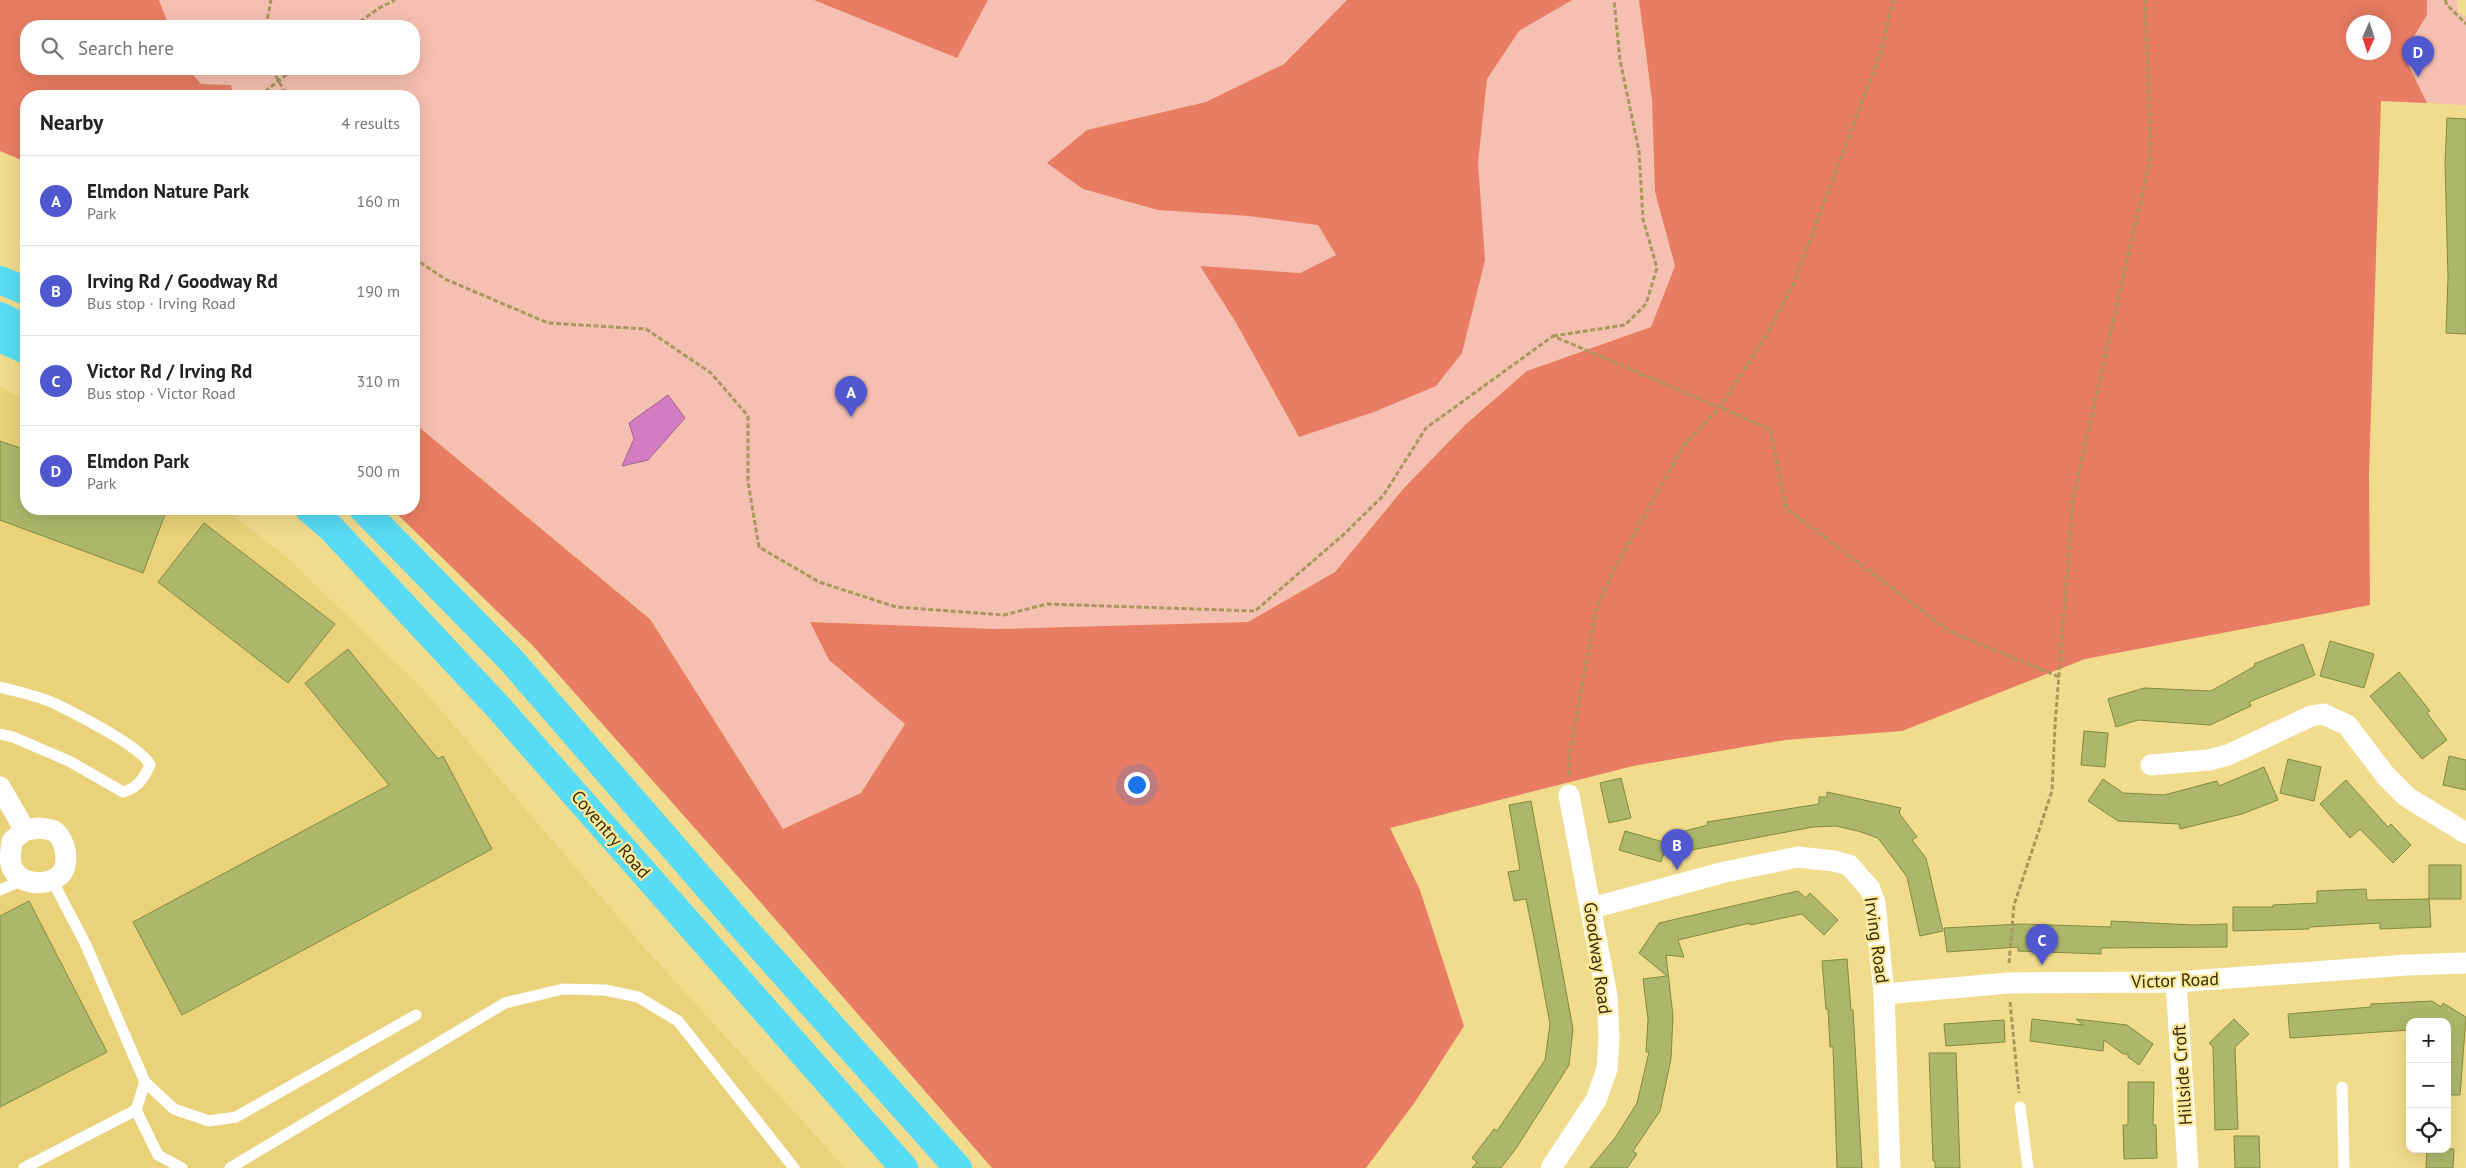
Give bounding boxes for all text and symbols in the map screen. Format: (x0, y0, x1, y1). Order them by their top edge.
north arrow (2346, 15, 2391, 60)
search box (20, 20, 420, 75)
icon: search (38, 34, 66, 62)
text: Search here (78, 36, 174, 60)
pin: D (2402, 36, 2434, 77)
text: Nearby (40, 109, 103, 136)
text: 4 results (341, 113, 400, 133)
text: Elmdon Nature Park (87, 179, 249, 203)
text: A (51, 191, 61, 211)
text: 160 m (357, 191, 400, 211)
text: Park (87, 203, 116, 223)
text: Irving Rd / Goodway Rd (87, 269, 278, 293)
text: B (51, 281, 61, 301)
text: 190 m (357, 281, 400, 301)
text: Bus stop · Irving Road (87, 293, 236, 313)
text: Victor Rd / Irving Rd (87, 359, 252, 383)
text: C (52, 371, 60, 391)
text: 310 m (357, 371, 400, 391)
pin: A (835, 376, 867, 417)
text: Bus stop · Victor Road (87, 383, 236, 403)
text: Elmdon Park (87, 449, 189, 473)
text: D (51, 461, 61, 481)
text: 500 m (357, 461, 400, 481)
text: Park (87, 473, 116, 493)
your location (1124, 772, 1150, 798)
street label: Coventry Road (566, 785, 656, 883)
pin: B (1661, 829, 1693, 870)
street label: Irving Road (1860, 895, 1894, 985)
street label: Goodway Road (1579, 901, 1617, 1015)
pin: C (2026, 924, 2058, 965)
street label: Victor Road (2130, 967, 2219, 993)
map controls (2406, 1018, 2451, 1153)
button: + (2406, 1018, 2451, 1063)
street label: Hillside Croft (2167, 1024, 2197, 1126)
button: − (2406, 1063, 2451, 1108)
button: locate (2406, 1108, 2451, 1153)

